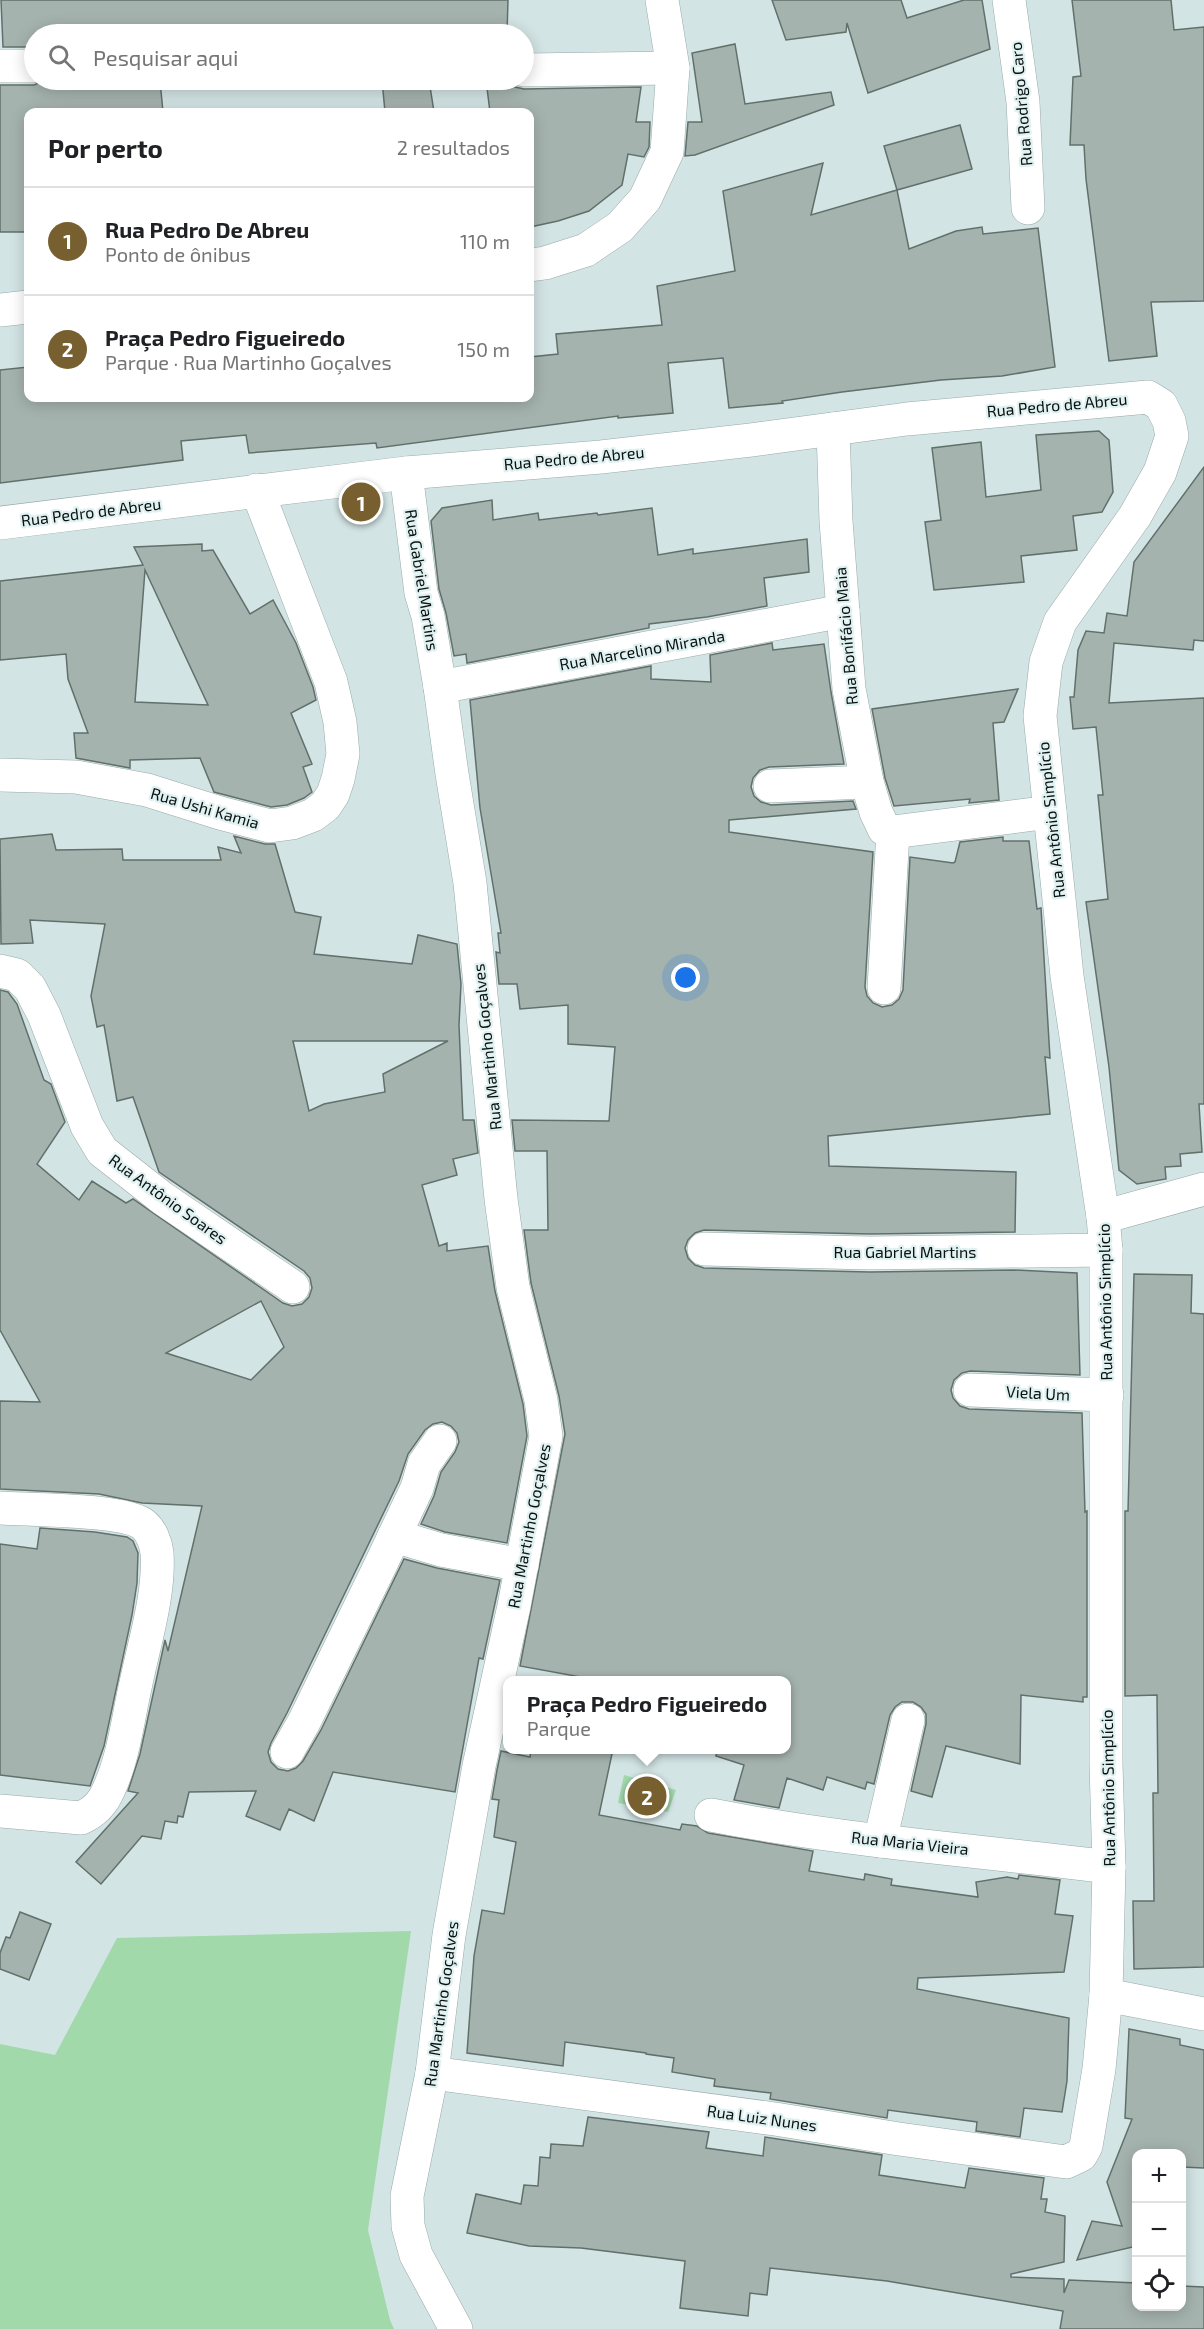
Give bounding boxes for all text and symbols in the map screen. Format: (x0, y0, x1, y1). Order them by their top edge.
search box (24, 24, 534, 90)
icon: search (45, 41, 78, 74)
street label: Rua Rodrigo Caro (1006, 41, 1035, 167)
text: Pesquisar aqui (93, 44, 239, 70)
text: Por perto (48, 132, 163, 163)
text: 2 resultados (397, 135, 510, 159)
text: Rua Pedro De Abreu (105, 216, 309, 242)
text: 1 (63, 229, 72, 253)
text: 110 m (460, 229, 510, 253)
text: Ponto de ônibus (105, 242, 251, 266)
text: Praça Pedro Figueiredo (105, 324, 345, 350)
text: 2 (62, 337, 73, 361)
text: 150 m (457, 337, 510, 361)
text: Parque · Rua Martinho Goçalves (105, 350, 392, 374)
street label: Rua Pedro de Abreu (986, 389, 1128, 420)
street label: Rua Pedro de Abreu (503, 442, 645, 473)
pin: 1 (342, 480, 380, 524)
street label: Rua Pedro de Abreu (20, 493, 162, 530)
street label: Rua Gabriel Martins (402, 508, 443, 652)
street label: Rua Bonifácio Maia (830, 566, 861, 706)
street label: Rua Marcelino Miranda (558, 626, 726, 673)
street label: Rua Antônio Simplício (1033, 741, 1068, 899)
street label: Rua Ushi Kamia (149, 783, 262, 832)
street label: Rua Martinho Goçalves (468, 963, 506, 1131)
your location (671, 963, 700, 992)
street label: Rua Antônio Soares (106, 1149, 231, 1248)
street label: Rua Antônio Simplício (1094, 1223, 1115, 1381)
street label: Rua Gabriel Martins (834, 1242, 976, 1261)
street label: Viela Um (1006, 1381, 1071, 1404)
street label: Rua Martinho Goçalves (503, 1442, 555, 1610)
popup (503, 1676, 791, 1754)
text: Praça Pedro Figueiredo (527, 1690, 767, 1716)
street label: Rua Antônio Simplício (1097, 1709, 1118, 1867)
text: Parque (527, 1716, 591, 1740)
pin: 2 (628, 1774, 666, 1818)
street label: Rua Maria Vieira (850, 1827, 970, 1858)
street label: Rua Martinho Goçalves (419, 1920, 463, 2088)
street label: Rua Luiz Nunes (706, 2100, 818, 2135)
map controls (1132, 2149, 1186, 2311)
button: + (1132, 2149, 1186, 2203)
button: − (1132, 2203, 1186, 2257)
button: locate (1132, 2257, 1186, 2311)

